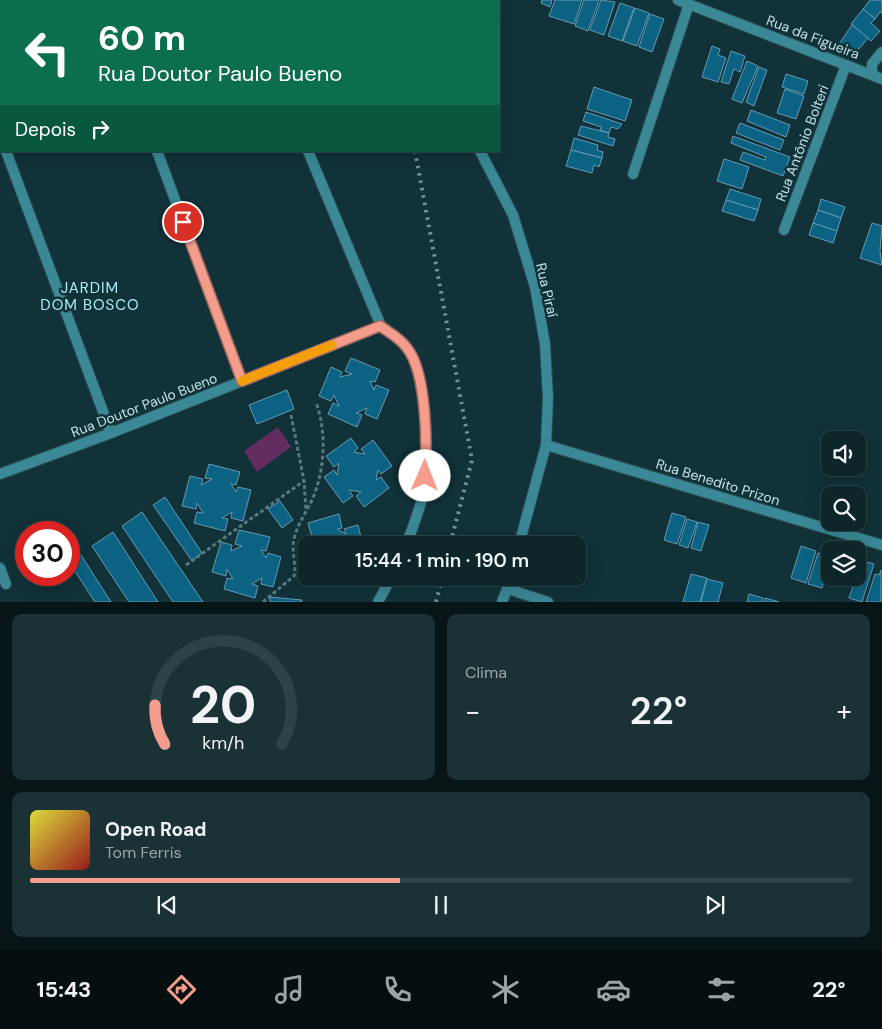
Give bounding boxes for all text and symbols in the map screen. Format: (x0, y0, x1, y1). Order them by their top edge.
street label: Rua da Figueira (764, 11, 862, 63)
text: 60 m (98, 15, 186, 61)
icon: left (15, 20, 80, 85)
text: Rua Doutor Paulo Bueno (98, 59, 342, 88)
street label: Rua Antônio Bolteri (771, 82, 833, 204)
icon: right (86, 115, 114, 143)
text: Depois (15, 117, 76, 142)
pin (162, 201, 204, 243)
icon: arrive (169, 208, 197, 236)
street label: Rua Piraí (532, 261, 562, 320)
district label: JARDIM DOM BOSCO (40, 278, 140, 315)
street label: Rua Doutor Paulo Bueno (68, 369, 220, 441)
map controls (821, 431, 866, 586)
button: sound (821, 431, 866, 476)
position arrow (398, 449, 450, 501)
street label: Rua Benedito Prizon (654, 455, 782, 509)
button: search (821, 486, 866, 531)
speed limit sign: 30 (15, 521, 80, 586)
button: layers (821, 541, 866, 586)
text: 15:44 · 1 min · 190 m (355, 548, 529, 573)
text: Clima (465, 662, 507, 683)
text: 20 (190, 671, 257, 739)
text: 22° (630, 686, 687, 736)
text: − (465, 693, 480, 730)
text: + (837, 693, 852, 730)
text: km/h (202, 731, 245, 755)
text: Open Road (105, 817, 207, 842)
text: Tom Ferris (105, 842, 182, 863)
icon: previous (153, 891, 181, 919)
icon: pause (427, 891, 455, 919)
icon: next (701, 891, 729, 919)
icon: directions (164, 972, 199, 1007)
icon: music (272, 972, 307, 1007)
icon: phone (380, 972, 415, 1007)
icon: climate (488, 972, 523, 1007)
icon: car (596, 972, 631, 1007)
icon: filters (704, 972, 739, 1007)
text: 15:43 (36, 975, 91, 1004)
text: 22° (812, 975, 846, 1004)

